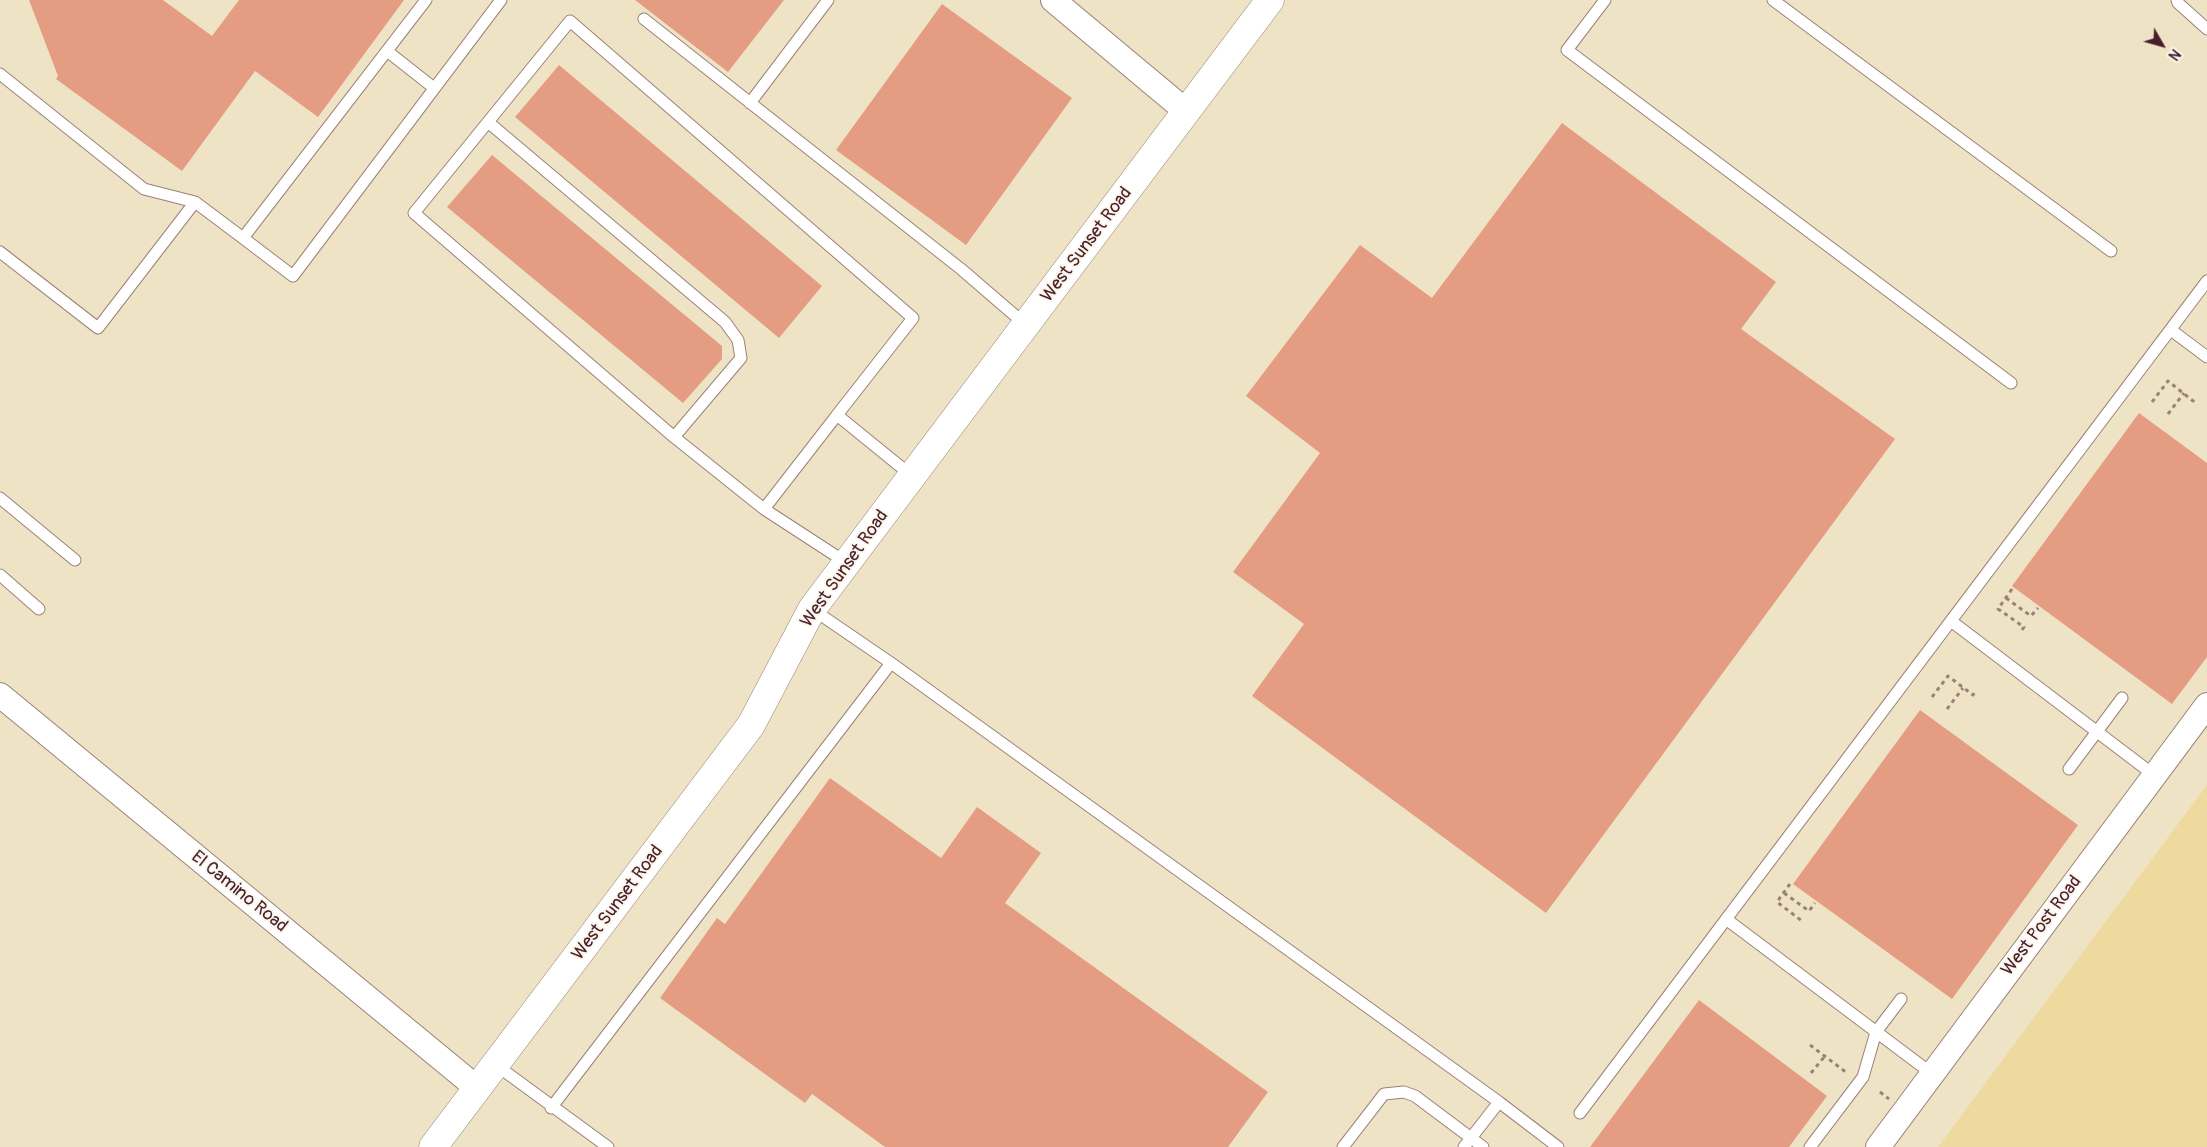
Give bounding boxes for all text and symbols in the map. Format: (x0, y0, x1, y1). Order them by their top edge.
north arrow (2137, 20, 2187, 70)
text: N (2165, 46, 2184, 64)
street label: West Sunset Road (1037, 183, 1137, 307)
street label: West Sunset Road (797, 506, 893, 632)
street label: West Sunset Road (568, 841, 668, 965)
street label: El Camino Road (187, 847, 291, 937)
street label: West Post Road (1997, 872, 2087, 980)

